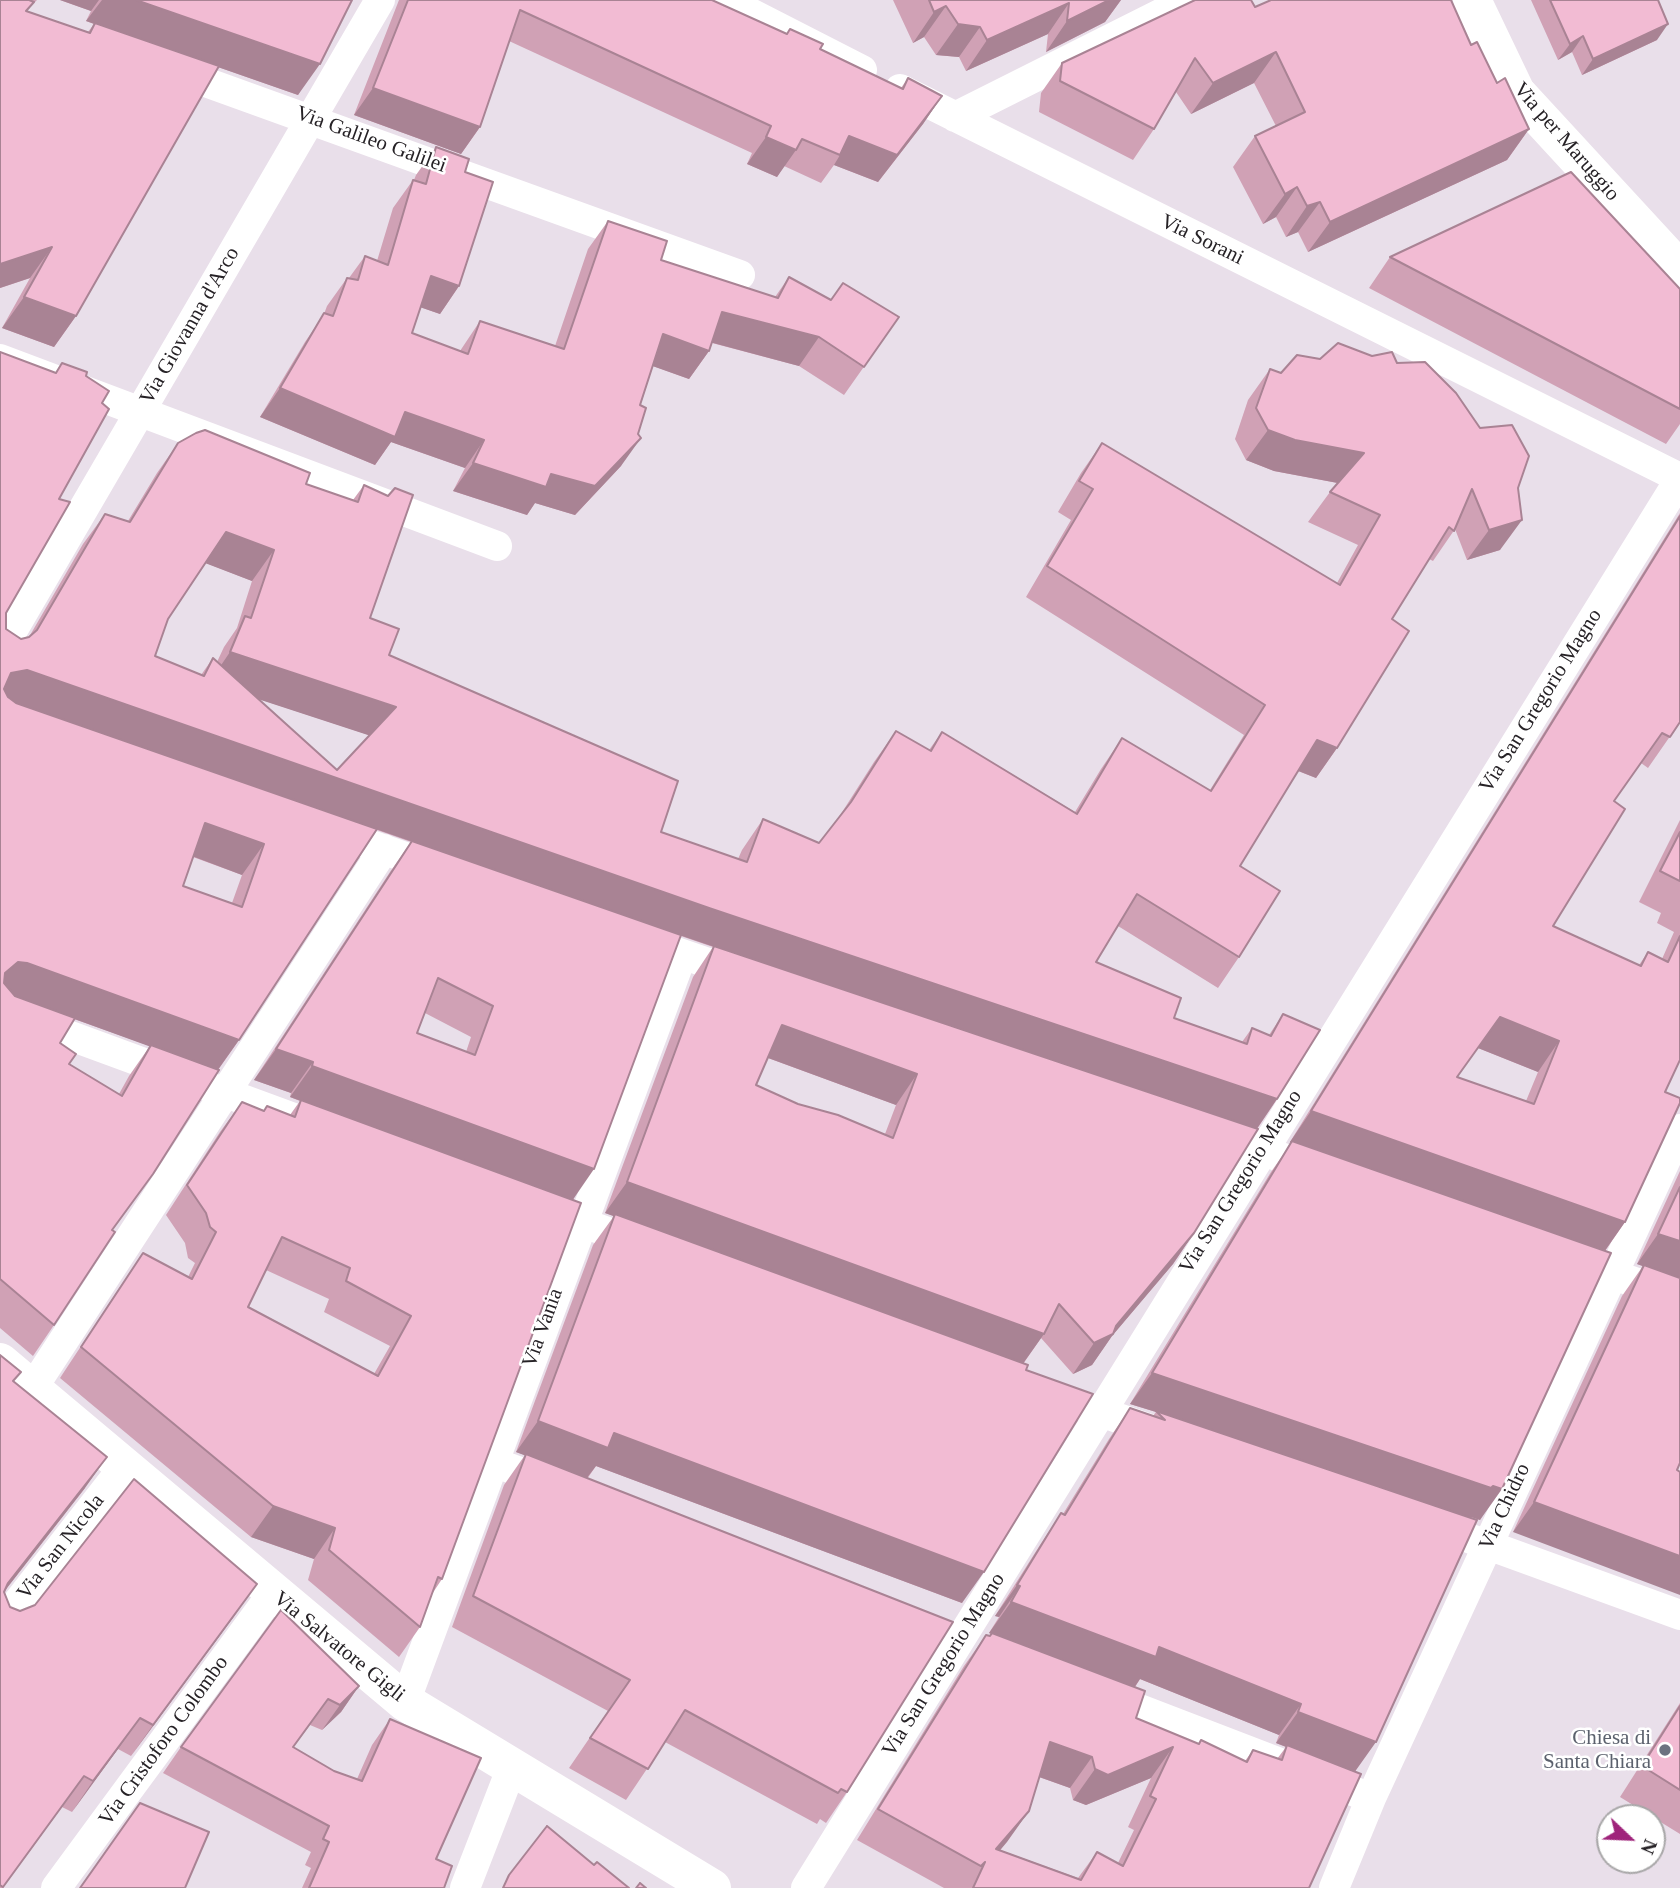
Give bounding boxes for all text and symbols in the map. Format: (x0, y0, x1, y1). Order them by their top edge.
street label: Via per Maruggio (1508, 77, 1624, 207)
street label: Via Galileo Galilei (292, 101, 450, 179)
street label: Via Sorani (1156, 209, 1248, 271)
street label: Via Giovanna d'Arco (135, 243, 245, 409)
street label: Via San Gregorio Magno (1474, 605, 1608, 797)
street label: Via San Gregorio Magno (1174, 1086, 1308, 1278)
street label: Via Vania (517, 1285, 569, 1371)
street label: Via Chidro (1474, 1460, 1536, 1554)
street label: Via San Nicola (12, 1489, 110, 1605)
street label: Via San Gregorio Magno (877, 1569, 1011, 1761)
street label: Via Salvatore Gigli (268, 1586, 410, 1708)
street label: Via Cristoforo Colombo (94, 1651, 234, 1831)
place label: Chiesa di Santa Chiara (1543, 1725, 1651, 1775)
marker: Chiesa di Santa Chiara (1657, 1742, 1673, 1758)
north arrow (1596, 1804, 1666, 1874)
text: N (1637, 1836, 1661, 1857)

